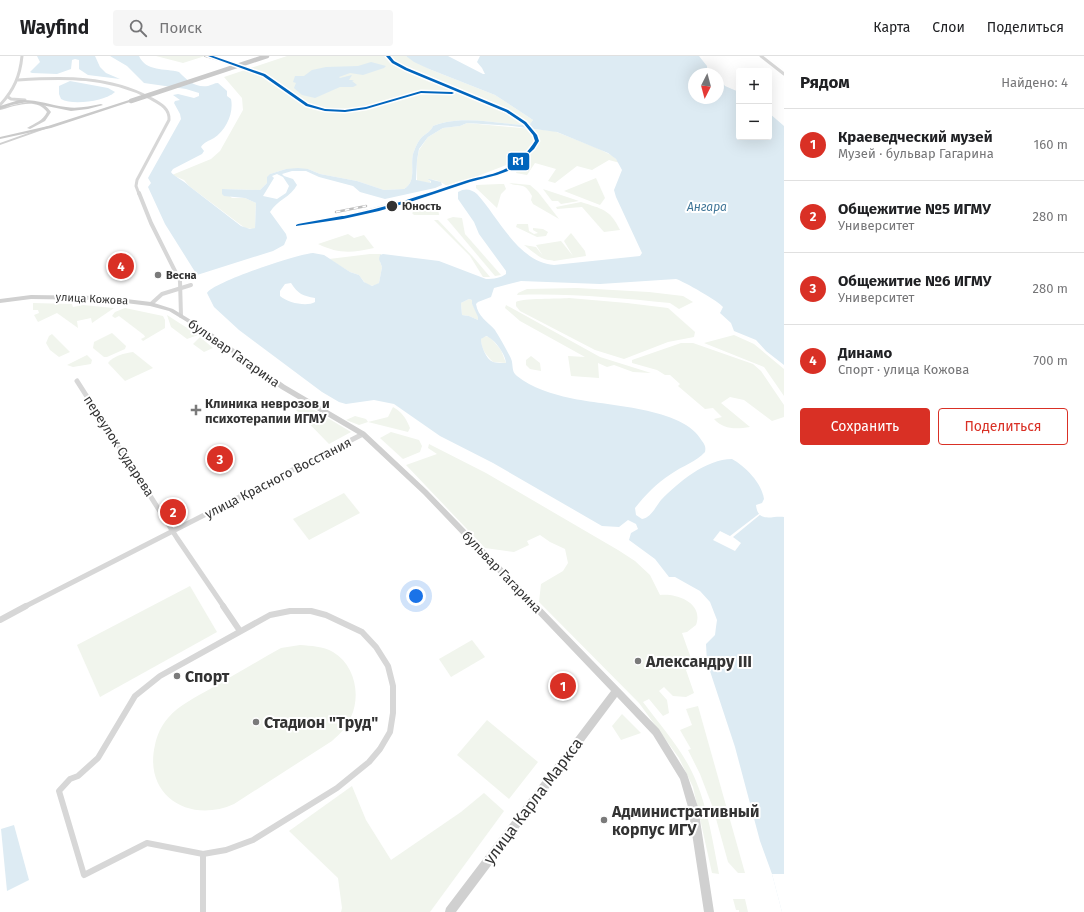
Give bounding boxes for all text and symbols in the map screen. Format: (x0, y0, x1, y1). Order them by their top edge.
search box (113, 10, 393, 46)
text: Wayfind (20, 16, 89, 39)
icon: search (127, 17, 149, 39)
text: Поиск (159, 19, 202, 37)
text: Карта (873, 19, 910, 36)
text: Слои (932, 19, 965, 36)
text: Поделиться (987, 19, 1064, 36)
north arrow (688, 68, 724, 104)
map controls (736, 68, 772, 140)
button: + (736, 68, 772, 104)
text: Рядом (800, 72, 850, 93)
text: Найдено: 4 (1001, 75, 1068, 90)
button: − (736, 104, 772, 140)
text: Краеведческий музей (838, 128, 993, 146)
text: 1 (810, 137, 816, 152)
text: 160 m (1034, 137, 1068, 152)
text: Музей · бульвар Гагарина (838, 146, 994, 161)
line badge: R1 (507, 152, 530, 171)
text: R1 (512, 155, 524, 168)
marker: Юность (385, 199, 399, 213)
place label: Юность (402, 200, 442, 213)
water label: Ангара (686, 200, 727, 214)
text: Общежитие №5 ИГМУ (838, 200, 991, 218)
text: 2 (810, 209, 816, 224)
text: 280 m (1033, 209, 1068, 224)
text: Университет (838, 218, 914, 233)
pin: 4 (108, 251, 134, 281)
place label: Весна (166, 269, 197, 282)
marker: Весна (153, 270, 163, 280)
text: Общежитие №6 ИГМУ (838, 272, 991, 290)
text: 3 (810, 281, 816, 296)
text: 280 m (1033, 281, 1068, 296)
text: Университет (838, 290, 914, 305)
street label: улица Кожова (55, 291, 129, 307)
street label: бульвар Гагарина (185, 316, 283, 390)
text: Динамо (838, 344, 892, 362)
text: 4 (809, 353, 817, 368)
text: 700 m (1033, 353, 1068, 368)
text: Спорт · улица Кожова (838, 362, 969, 377)
street label: переулок Сударева (81, 393, 157, 499)
place label: Клиника неврозов и психотерапии ИГМУ (205, 396, 330, 426)
marker: Клиника неврозов и психотерапии ИГМУ (190, 404, 202, 416)
button: Сохранить (800, 408, 930, 445)
button: Поделиться (938, 408, 1068, 445)
street label: улица Красного Восстания (202, 434, 354, 522)
pin: 3 (207, 444, 233, 474)
pin: 2 (160, 497, 186, 527)
street label: бульвар Гагарина (459, 528, 545, 616)
your location (406, 586, 426, 606)
place label: Александру III (645, 652, 752, 671)
marker: Александру III (633, 656, 643, 666)
place label: Спорт (185, 667, 230, 686)
marker: Спорт (172, 671, 182, 681)
pin: 1 (550, 671, 576, 701)
place label: Стадион "Труд" (264, 713, 378, 732)
marker: Стадион "Труд" (251, 717, 261, 727)
street label: улица Карла Маркса (479, 734, 587, 868)
place label: Административный корпус ИГУ (611, 802, 759, 839)
marker: Административный корпус ИГУ (599, 815, 609, 825)

